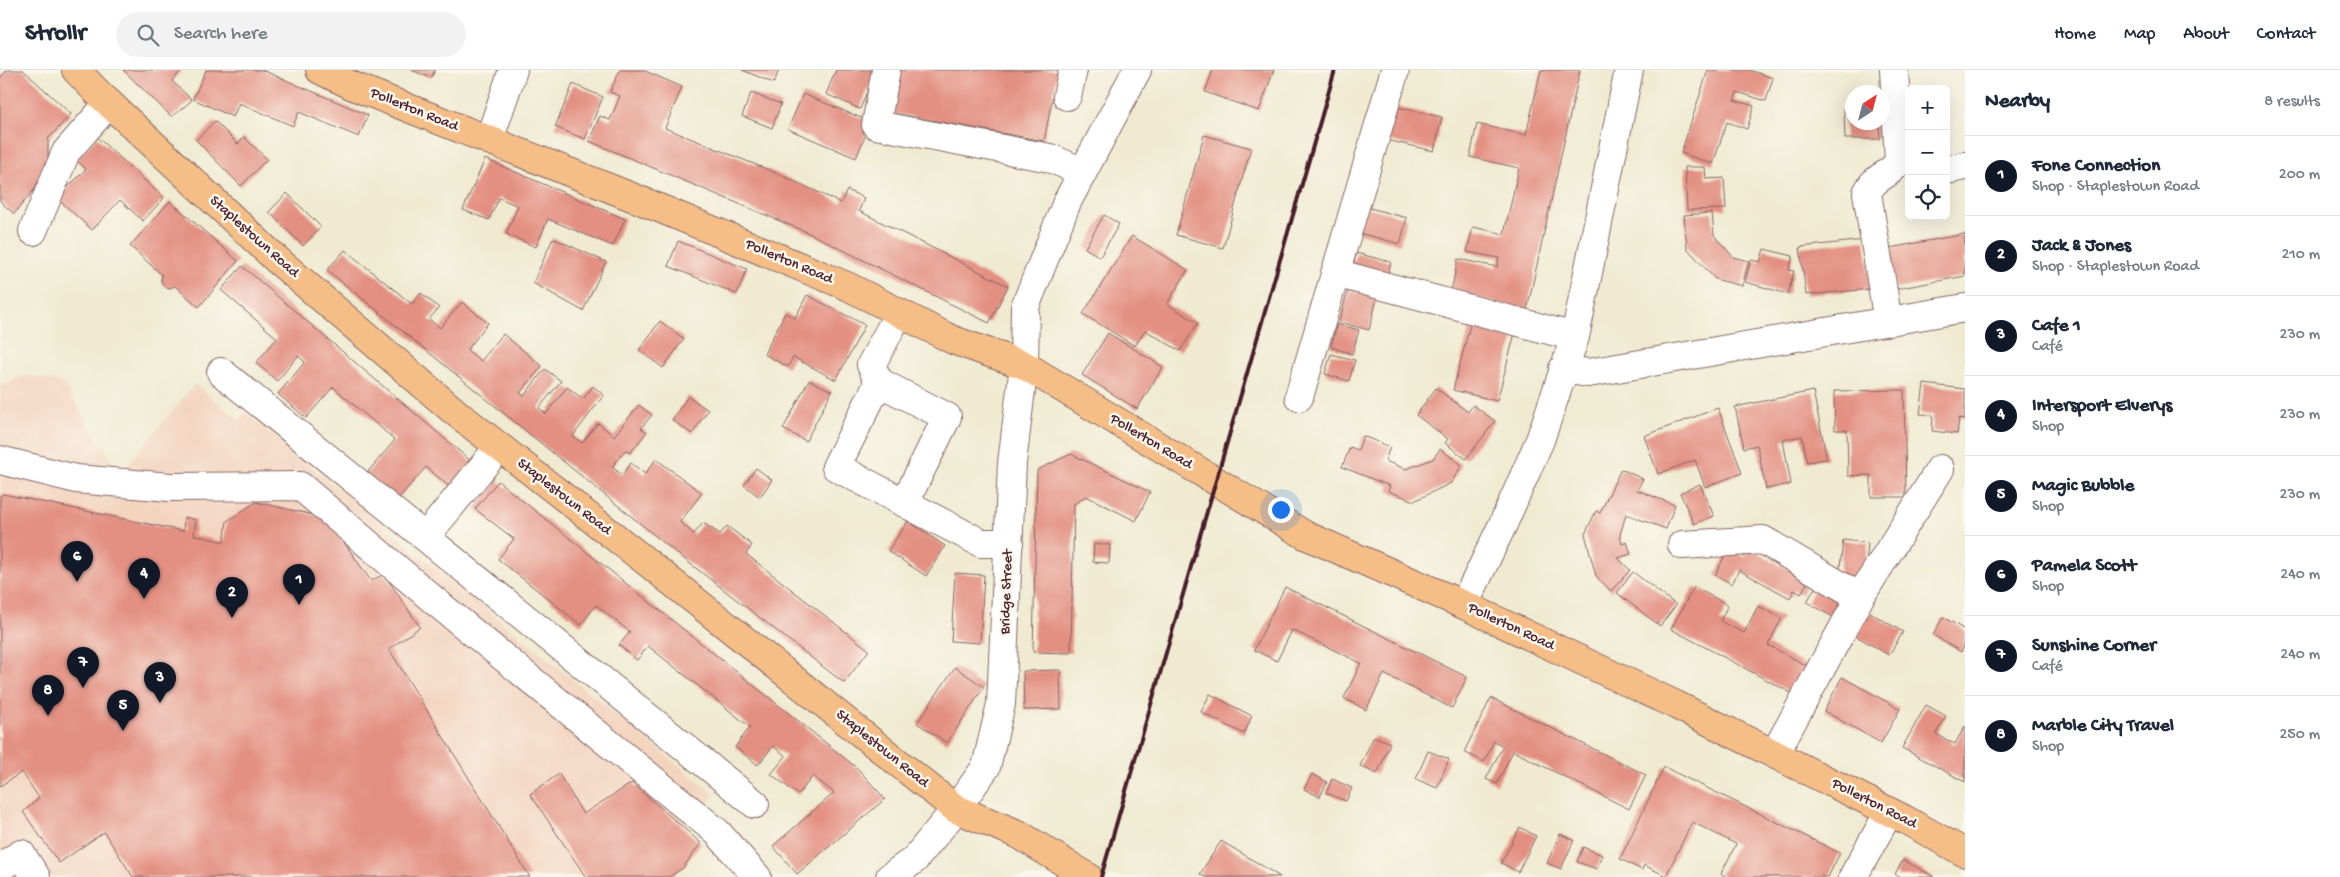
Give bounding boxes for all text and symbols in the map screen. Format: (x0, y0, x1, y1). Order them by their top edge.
search box (116, 12, 466, 57)
text: Strollr (25, 20, 86, 49)
icon: search (134, 21, 162, 49)
text: Search here (174, 23, 268, 46)
text: Home (2054, 24, 2096, 45)
text: Map (2124, 24, 2155, 45)
text: About (2183, 24, 2229, 45)
text: Contact (2257, 24, 2315, 45)
street label: Pollerton Road (367, 84, 462, 136)
north arrow (1845, 85, 1890, 130)
map controls (1905, 85, 1950, 220)
button: + (1905, 85, 1950, 130)
text: Nearby (1985, 90, 2050, 115)
text: 8 results (2264, 93, 2320, 112)
button: − (1905, 130, 1950, 175)
text: Fone Connection (2032, 155, 2160, 178)
text: 1 (1998, 166, 2004, 185)
text: 200 m (2279, 166, 2320, 185)
button: locate (1905, 175, 1950, 220)
text: Shop · Staplestown Road (2032, 178, 2199, 197)
street label: Staplestown Road (205, 192, 303, 283)
street label: Pollerton Road (742, 235, 836, 289)
text: Jack & Jones (2032, 235, 2131, 258)
text: 2 (1997, 246, 2005, 265)
text: 210 m (2281, 246, 2320, 265)
text: Shop · Staplestown Road (2032, 258, 2199, 277)
text: Cafe 1 (2032, 315, 2081, 338)
text: 3 (1997, 326, 2005, 345)
text: 230 m (2280, 326, 2320, 345)
text: Café (2032, 338, 2063, 357)
text: Intersport Elverys (2032, 395, 2172, 418)
text: 4 (1997, 406, 2005, 425)
text: 230 m (2280, 406, 2320, 425)
street label: Pollerton Road (1106, 410, 1197, 474)
text: Shop (2032, 418, 2064, 437)
street label: Staplestown Road (513, 455, 616, 540)
text: Magic Bubble (2032, 475, 2134, 498)
text: 5 (1997, 486, 2005, 505)
text: 230 m (2280, 486, 2320, 505)
your location (1268, 497, 1294, 523)
text: Shop (2032, 498, 2064, 517)
pin: 6 (61, 541, 93, 582)
street label: Bridge Street (996, 547, 1018, 636)
text: Pamela Scott (2032, 555, 2136, 578)
pin: 4 (128, 558, 160, 599)
pin: 1 (283, 564, 315, 605)
text: 6 (1997, 566, 2005, 585)
text: 240 m (2280, 566, 2320, 585)
pin: 2 (216, 577, 248, 618)
text: Shop (2032, 578, 2064, 597)
street label: Pollerton Road (1464, 599, 1558, 655)
text: Sunshine Corner (2032, 635, 2156, 658)
text: 7 (1997, 646, 2005, 665)
text: 240 m (2280, 646, 2320, 665)
pin: 7 (67, 647, 99, 688)
text: Café (2032, 658, 2063, 677)
pin: 3 (144, 662, 176, 703)
pin: 8 (32, 675, 64, 716)
pin: 5 (107, 690, 139, 731)
street label: Staplestown Road (832, 706, 933, 793)
text: Marble City Travel (2032, 715, 2174, 738)
text: 8 (1997, 726, 2005, 745)
text: 250 m (2280, 726, 2320, 745)
text: Shop (2032, 738, 2064, 757)
street label: Pollerton Road (1828, 774, 1921, 834)

